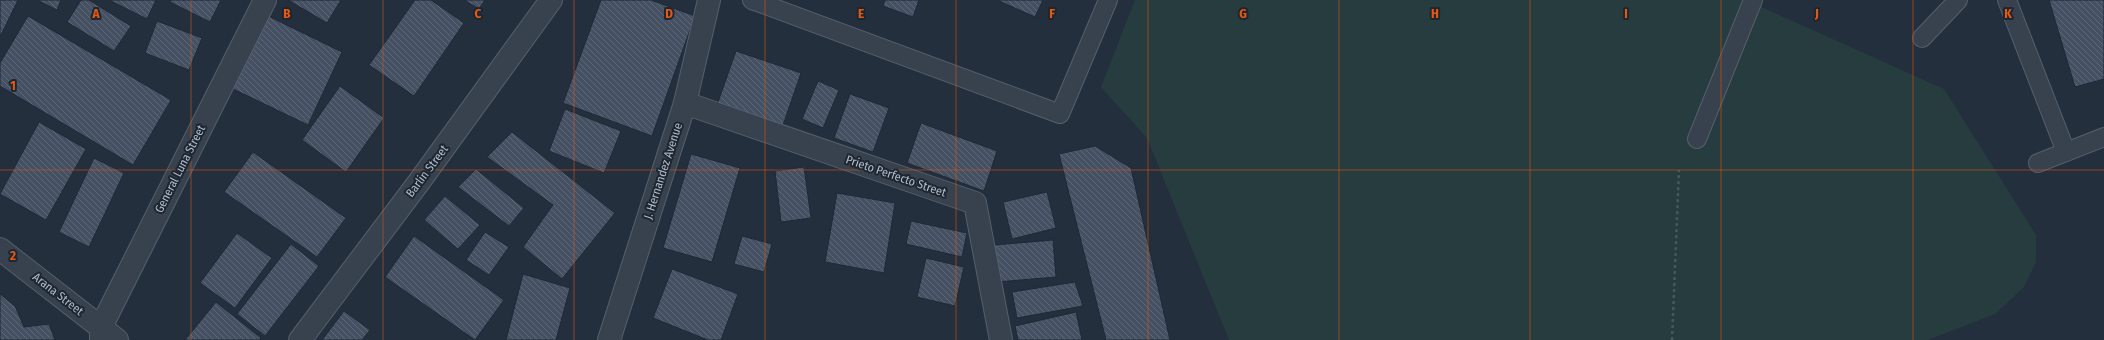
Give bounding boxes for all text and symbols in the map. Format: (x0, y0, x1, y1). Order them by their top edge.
text: A (91, 6, 100, 21)
text: B (283, 6, 291, 21)
text: C (475, 6, 482, 21)
text: D (665, 6, 673, 21)
text: E (858, 6, 864, 21)
text: F (1049, 6, 1055, 21)
text: G (1239, 6, 1247, 21)
text: H (1431, 6, 1439, 21)
text: I (1624, 6, 1628, 21)
text: J (1814, 6, 1819, 21)
text: K (2004, 6, 2012, 21)
text: 1 (10, 78, 16, 93)
street label: J. Hernandez Avenue (641, 121, 685, 221)
street label: General Luna Street (152, 123, 208, 215)
street label: Barlin Street (403, 142, 451, 200)
street label: Prieto Perfecto Street (844, 152, 948, 200)
text: 2 (9, 248, 16, 263)
street label: Arana Street (30, 270, 86, 318)

